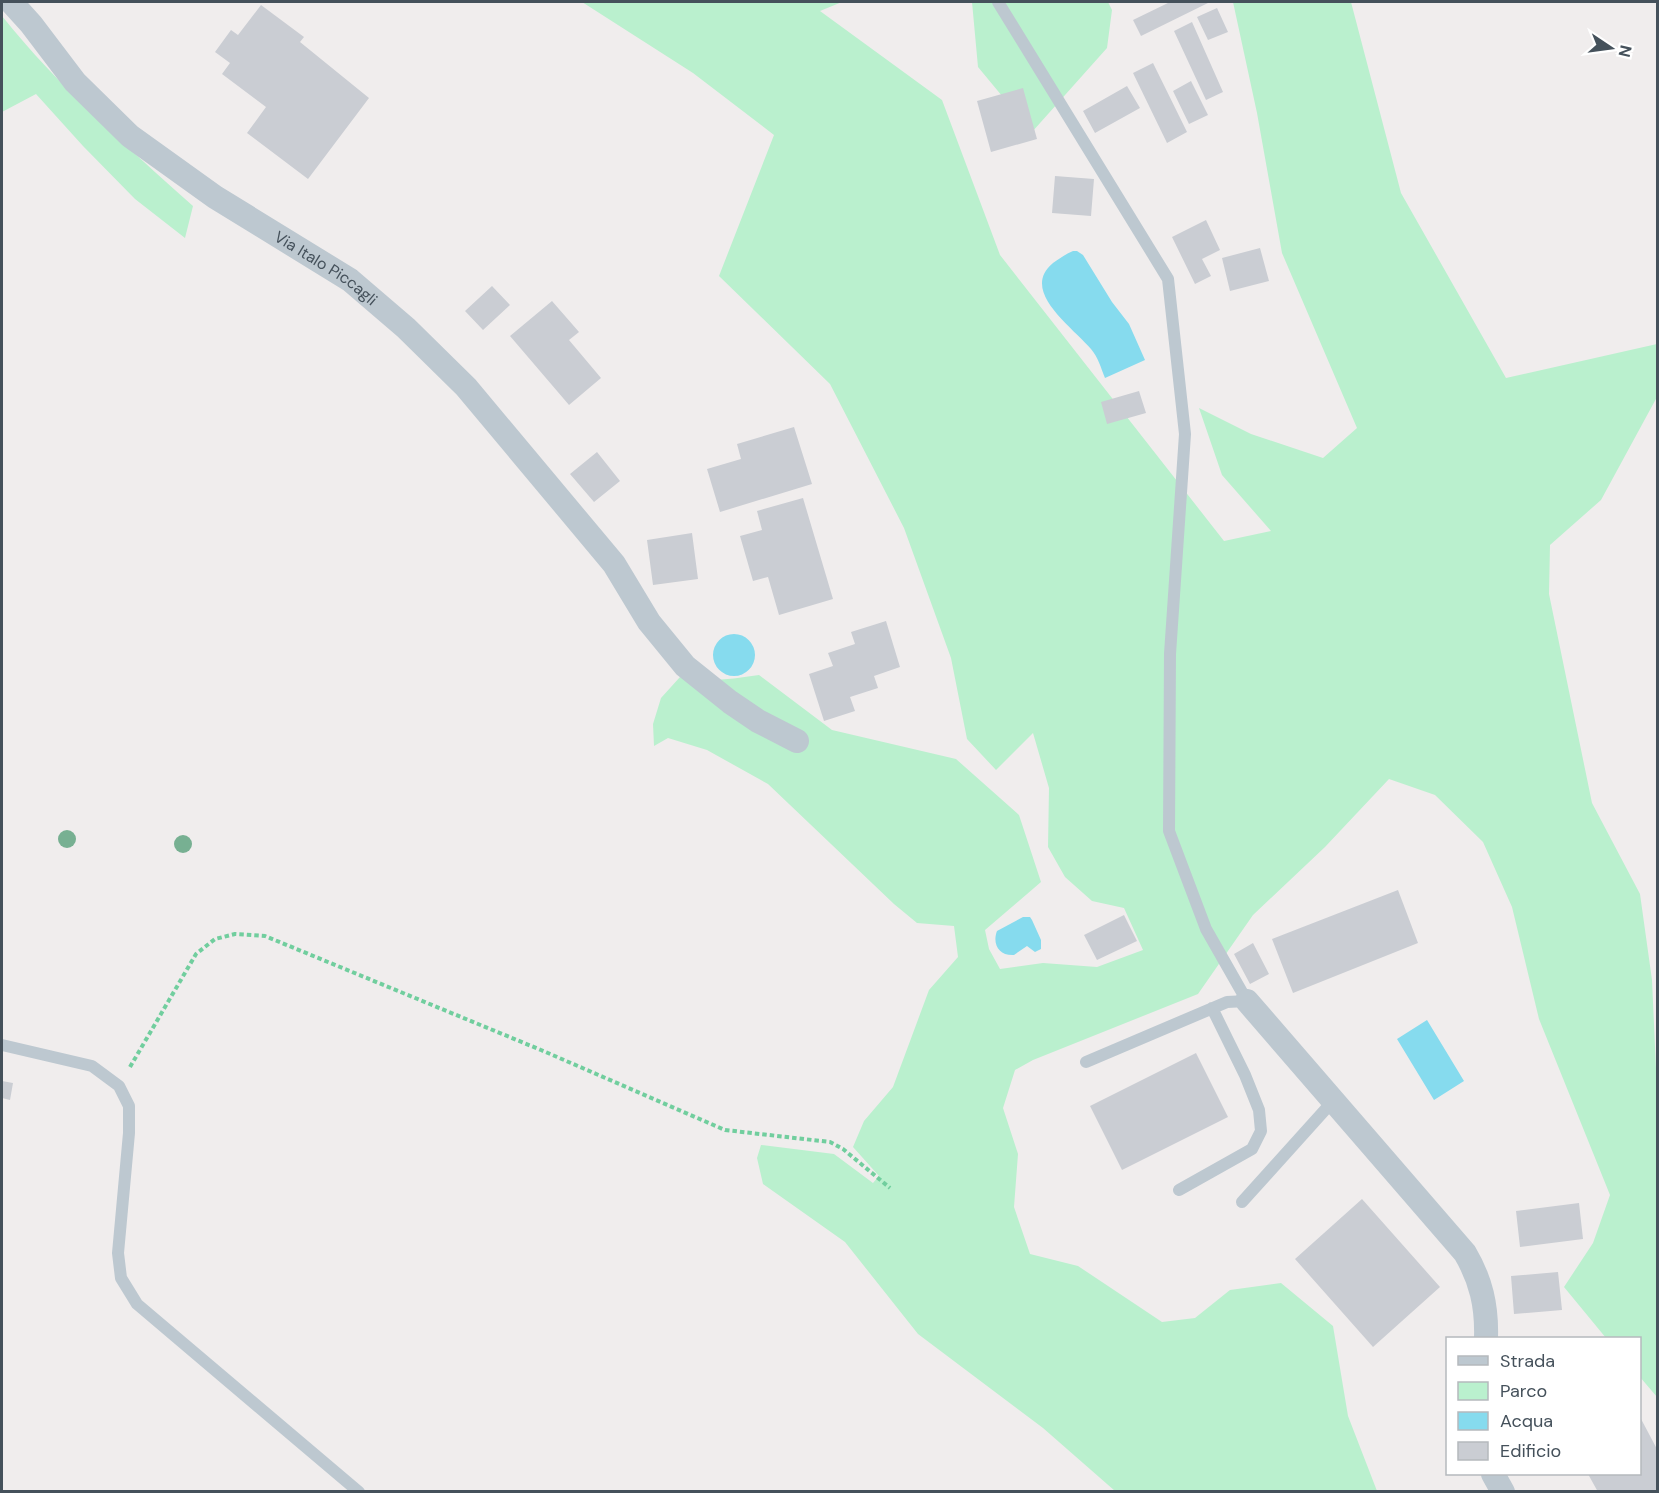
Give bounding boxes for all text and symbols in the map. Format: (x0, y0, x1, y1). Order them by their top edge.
north arrow (1581, 18, 1641, 78)
text: N (1614, 43, 1637, 59)
street label: Via Italo Piccagli (271, 226, 382, 310)
legend (1446, 1337, 1641, 1475)
text: Strada (1500, 1349, 1555, 1373)
text: Parco (1500, 1379, 1547, 1403)
text: Acqua (1500, 1409, 1553, 1433)
text: Edificio (1500, 1439, 1561, 1463)

